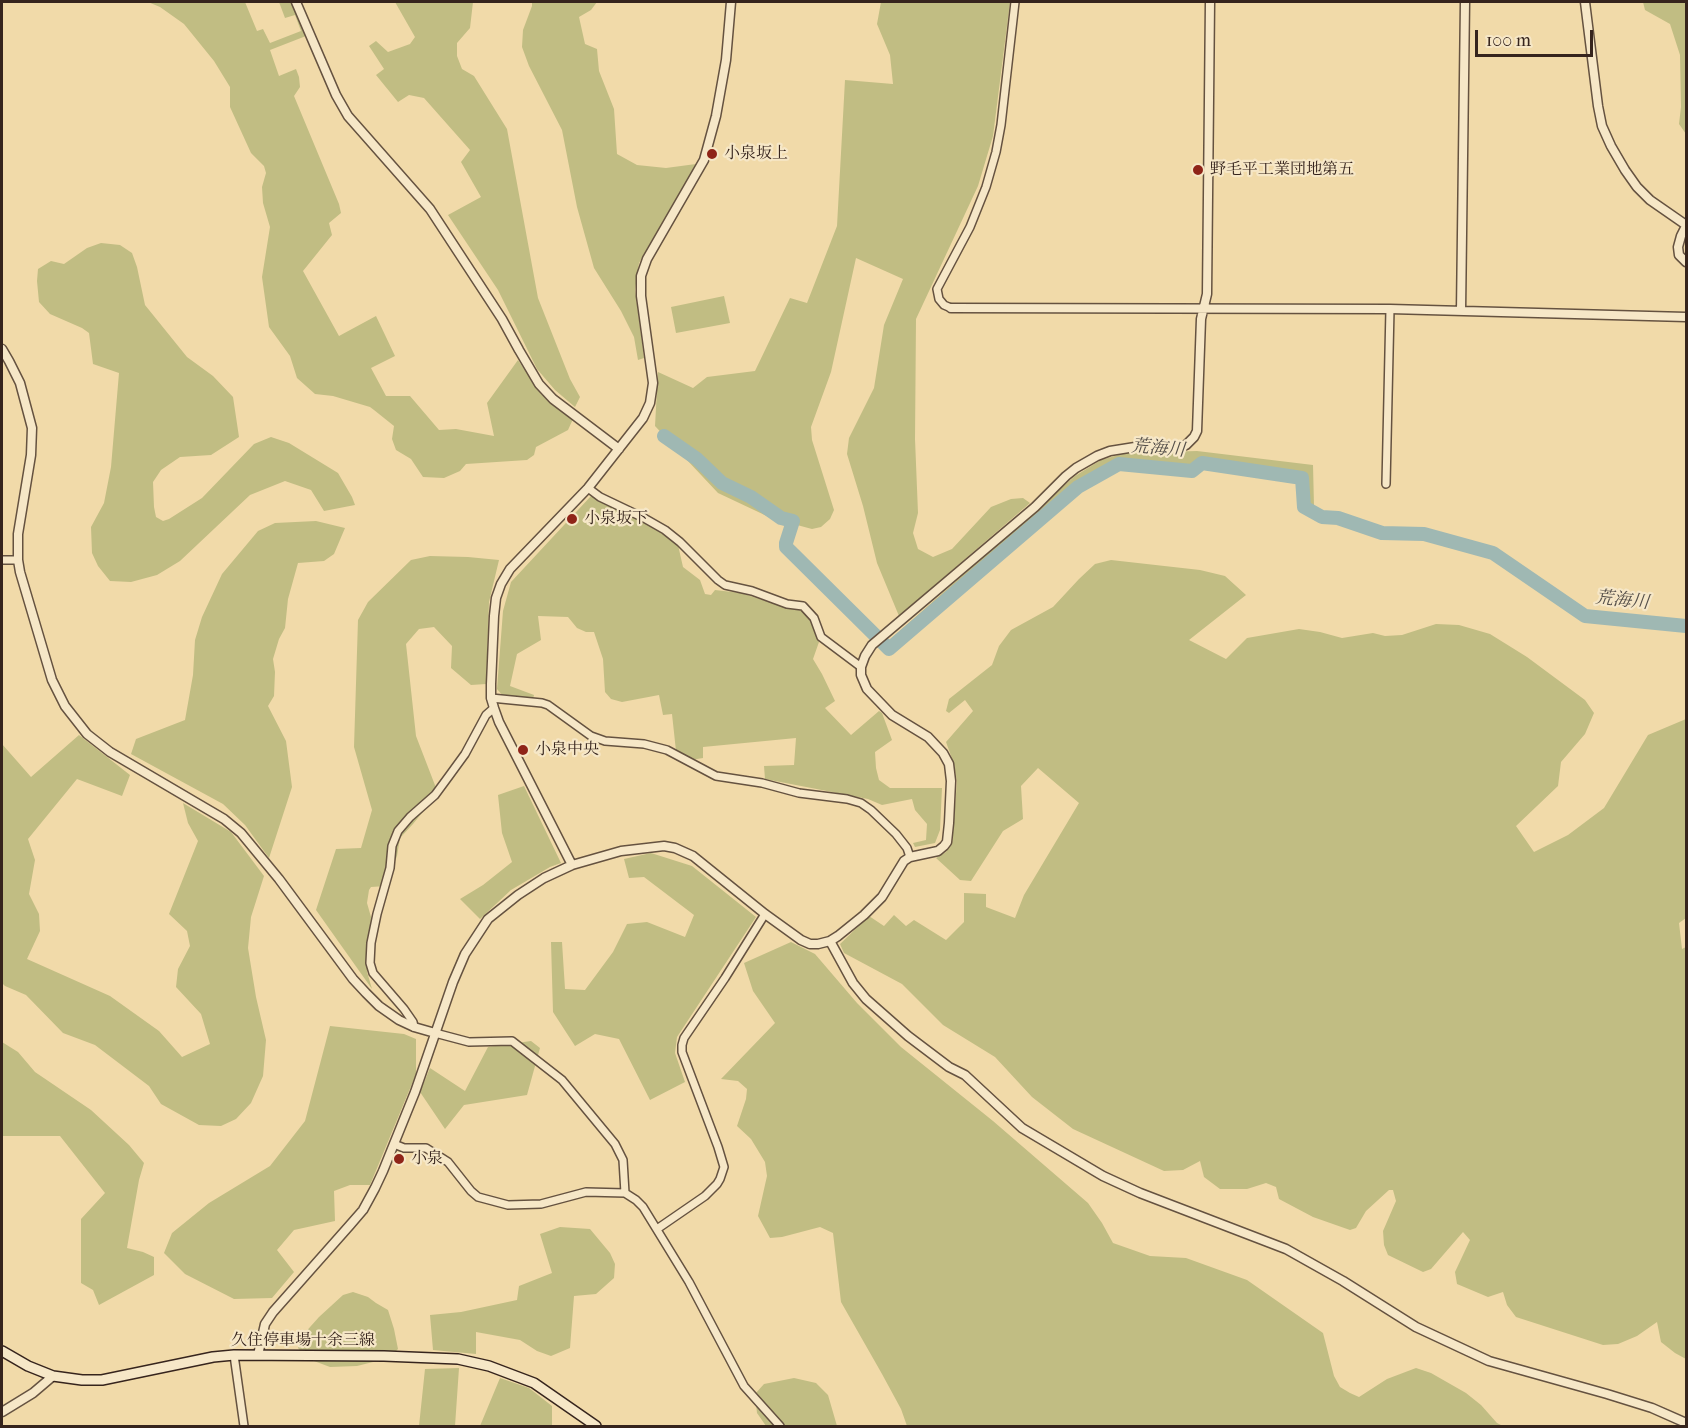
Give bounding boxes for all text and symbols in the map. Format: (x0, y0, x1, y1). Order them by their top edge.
scale bar (1478, 18, 1596, 56)
text: 100 m (1486, 30, 1531, 51)
place label: 小泉坂上 (724, 144, 788, 164)
marker: 小泉坂上 (705, 147, 719, 161)
place label: 野毛平工業団地第五 (1210, 160, 1354, 180)
marker: 野毛平工業団地第五 (1191, 163, 1205, 177)
water label: 荒海川 (1130, 436, 1186, 462)
place label: 小泉坂下 (584, 509, 648, 529)
marker: 小泉坂下 (565, 512, 579, 526)
water label: 荒海川 (1594, 587, 1650, 615)
place label: 小泉中央 (535, 740, 599, 760)
marker: 小泉中央 (516, 743, 530, 757)
place label: 小泉 (411, 1149, 443, 1169)
marker: 小泉 (392, 1152, 406, 1166)
street label: 久住停車場十余三線 (231, 1331, 375, 1351)

